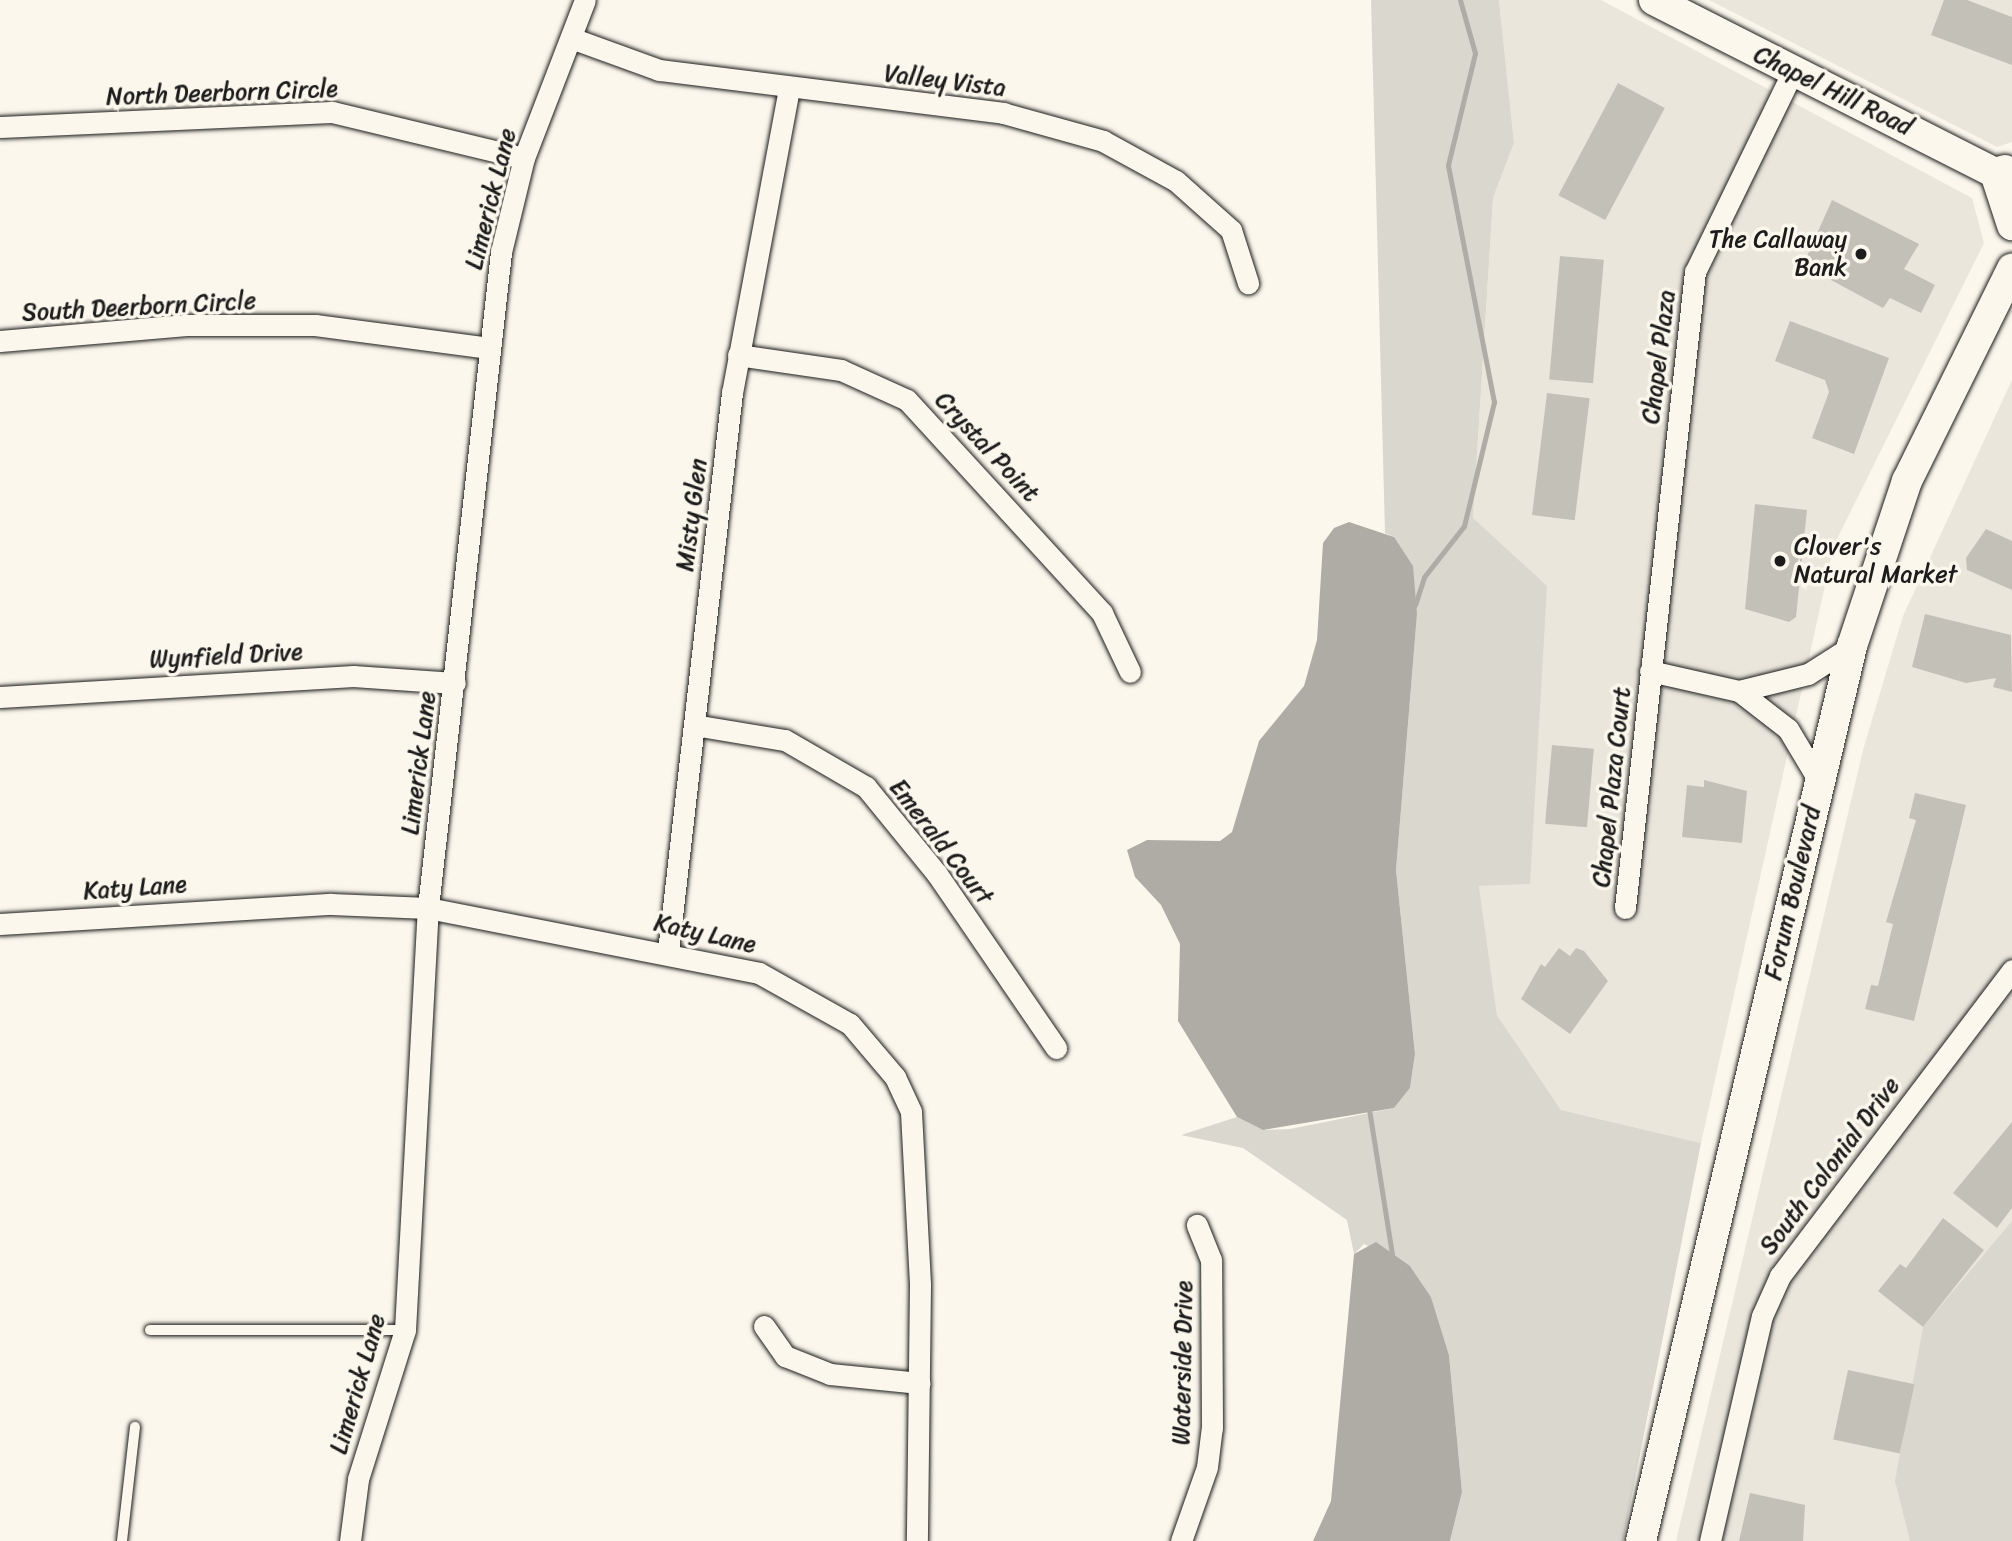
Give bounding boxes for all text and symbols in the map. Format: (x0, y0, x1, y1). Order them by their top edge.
street label: Chapel Hill Road (1749, 40, 1917, 142)
street label: Valley Vista (882, 59, 1008, 103)
street label: North Deerborn Circle (105, 75, 339, 111)
street label: Limerick Lane (460, 126, 522, 272)
place label: The Callaway Bank (1709, 226, 1847, 282)
marker: The Callaway Bank (1853, 246, 1869, 262)
street label: South Deerborn Circle (21, 286, 257, 328)
street label: Chapel Plaza (1637, 288, 1681, 426)
street label: Crystal Point (929, 386, 1045, 508)
street label: Misty Glen (671, 457, 713, 573)
place label: Clover's Natural Market (1794, 533, 1957, 589)
marker: Clover's Natural Market (1772, 553, 1788, 569)
street label: Wynfield Drive (148, 638, 304, 674)
street label: Chapel Plaza Court (1587, 685, 1637, 889)
street label: Limerick Lane (396, 690, 442, 836)
street label: Emerald Court (883, 773, 999, 911)
street label: Forum Boulevard (1759, 804, 1827, 982)
street label: Katy Lane (82, 870, 188, 906)
street label: Katy Lane (651, 908, 759, 960)
street label: South Colonial Drive (1754, 1072, 1906, 1260)
street label: Waterside Drive (1167, 1280, 1199, 1446)
street label: Limerick Lane (324, 1311, 392, 1457)

